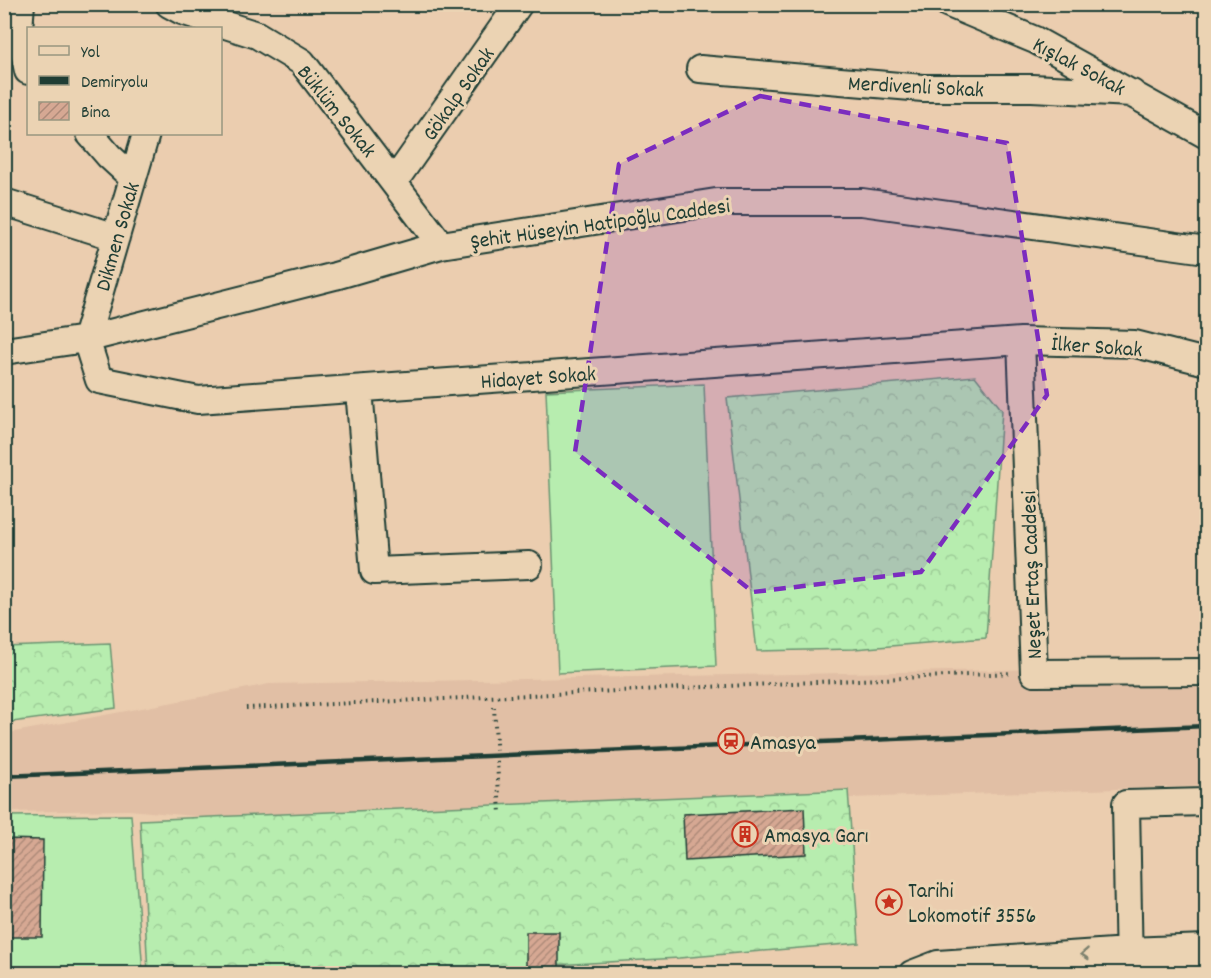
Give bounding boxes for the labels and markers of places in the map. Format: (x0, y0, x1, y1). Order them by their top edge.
station icon: Amasya (716, 726, 746, 756)
place label: Amasya (750, 729, 817, 760)
building icon: Amasya Garı (730, 819, 760, 849)
place label: Amasya Garı (764, 822, 869, 853)
place label: Tarihi Lokomotif 3556 (908, 877, 1036, 933)
place icon: Tarihi Lokomotif 3556 (874, 887, 904, 917)

